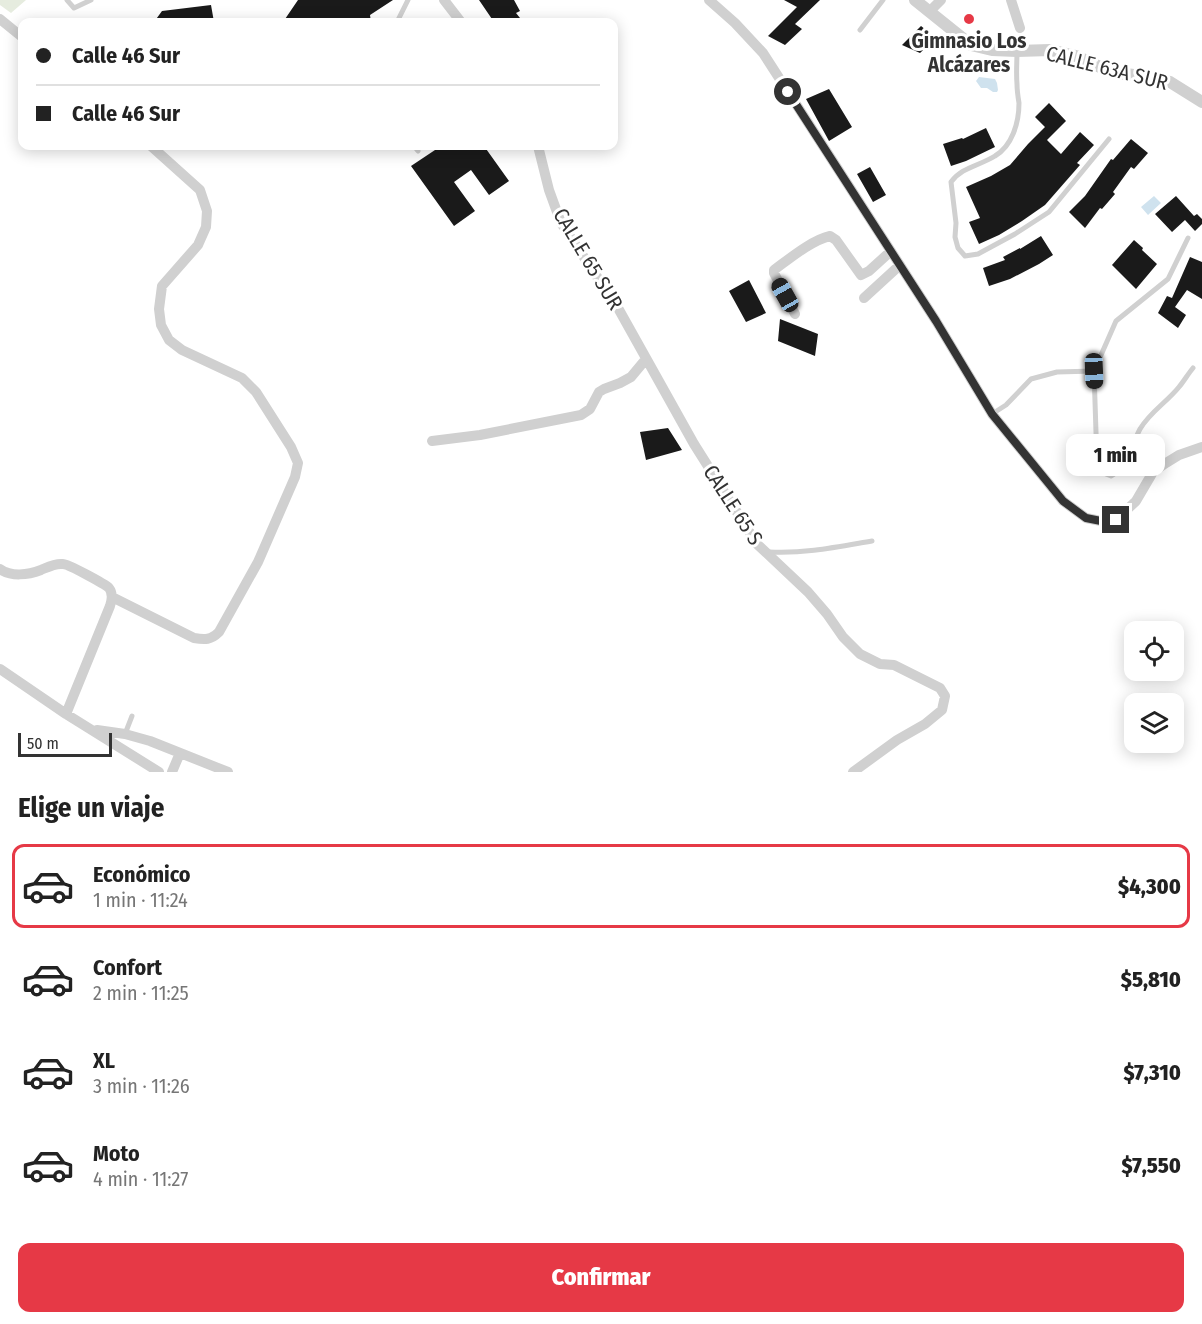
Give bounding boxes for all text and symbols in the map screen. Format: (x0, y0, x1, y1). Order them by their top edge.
marker: Gimnasio Los Alcázares (962, 12, 976, 26)
place label: Gimnasio Los Alcázares (911, 28, 1027, 78)
street label: CALLE 63A SUR (1043, 40, 1171, 96)
text: Calle 46 Sur (72, 42, 180, 69)
route start (774, 78, 801, 105)
text: Calle 46 Sur (72, 100, 180, 127)
street label: CALLE 65 SUR (547, 203, 629, 315)
car (768, 275, 802, 315)
car (1084, 353, 1104, 389)
callout: 1 min (1066, 433, 1166, 475)
text: 1 min (1094, 443, 1137, 467)
street label: CALLE 65 S (697, 460, 769, 550)
route end (1102, 506, 1129, 533)
map controls (1124, 621, 1184, 753)
button: locate (1124, 621, 1184, 681)
button: layers (1124, 693, 1184, 753)
scale bar (18, 730, 112, 758)
text: 50 m (27, 734, 59, 753)
text: Elige un viaje (18, 792, 164, 824)
icon: car (21, 859, 75, 913)
text: Económico (93, 861, 191, 888)
text: $4,300 (1118, 873, 1181, 900)
text: 1 min · 11:24 (93, 888, 188, 912)
icon: car (21, 952, 75, 1006)
text: Confort (93, 954, 162, 981)
text: $5,810 (1121, 966, 1181, 993)
text: 2 min · 11:25 (93, 981, 189, 1005)
icon: car (21, 1045, 75, 1099)
text: XL (93, 1047, 115, 1074)
text: $7,310 (1123, 1059, 1181, 1086)
text: 3 min · 11:26 (93, 1074, 190, 1098)
icon: car (21, 1138, 75, 1192)
text: Moto (93, 1140, 140, 1167)
text: $7,550 (1121, 1152, 1181, 1179)
text: 4 min · 11:27 (93, 1167, 188, 1191)
button: Confirmar (18, 1243, 1184, 1312)

